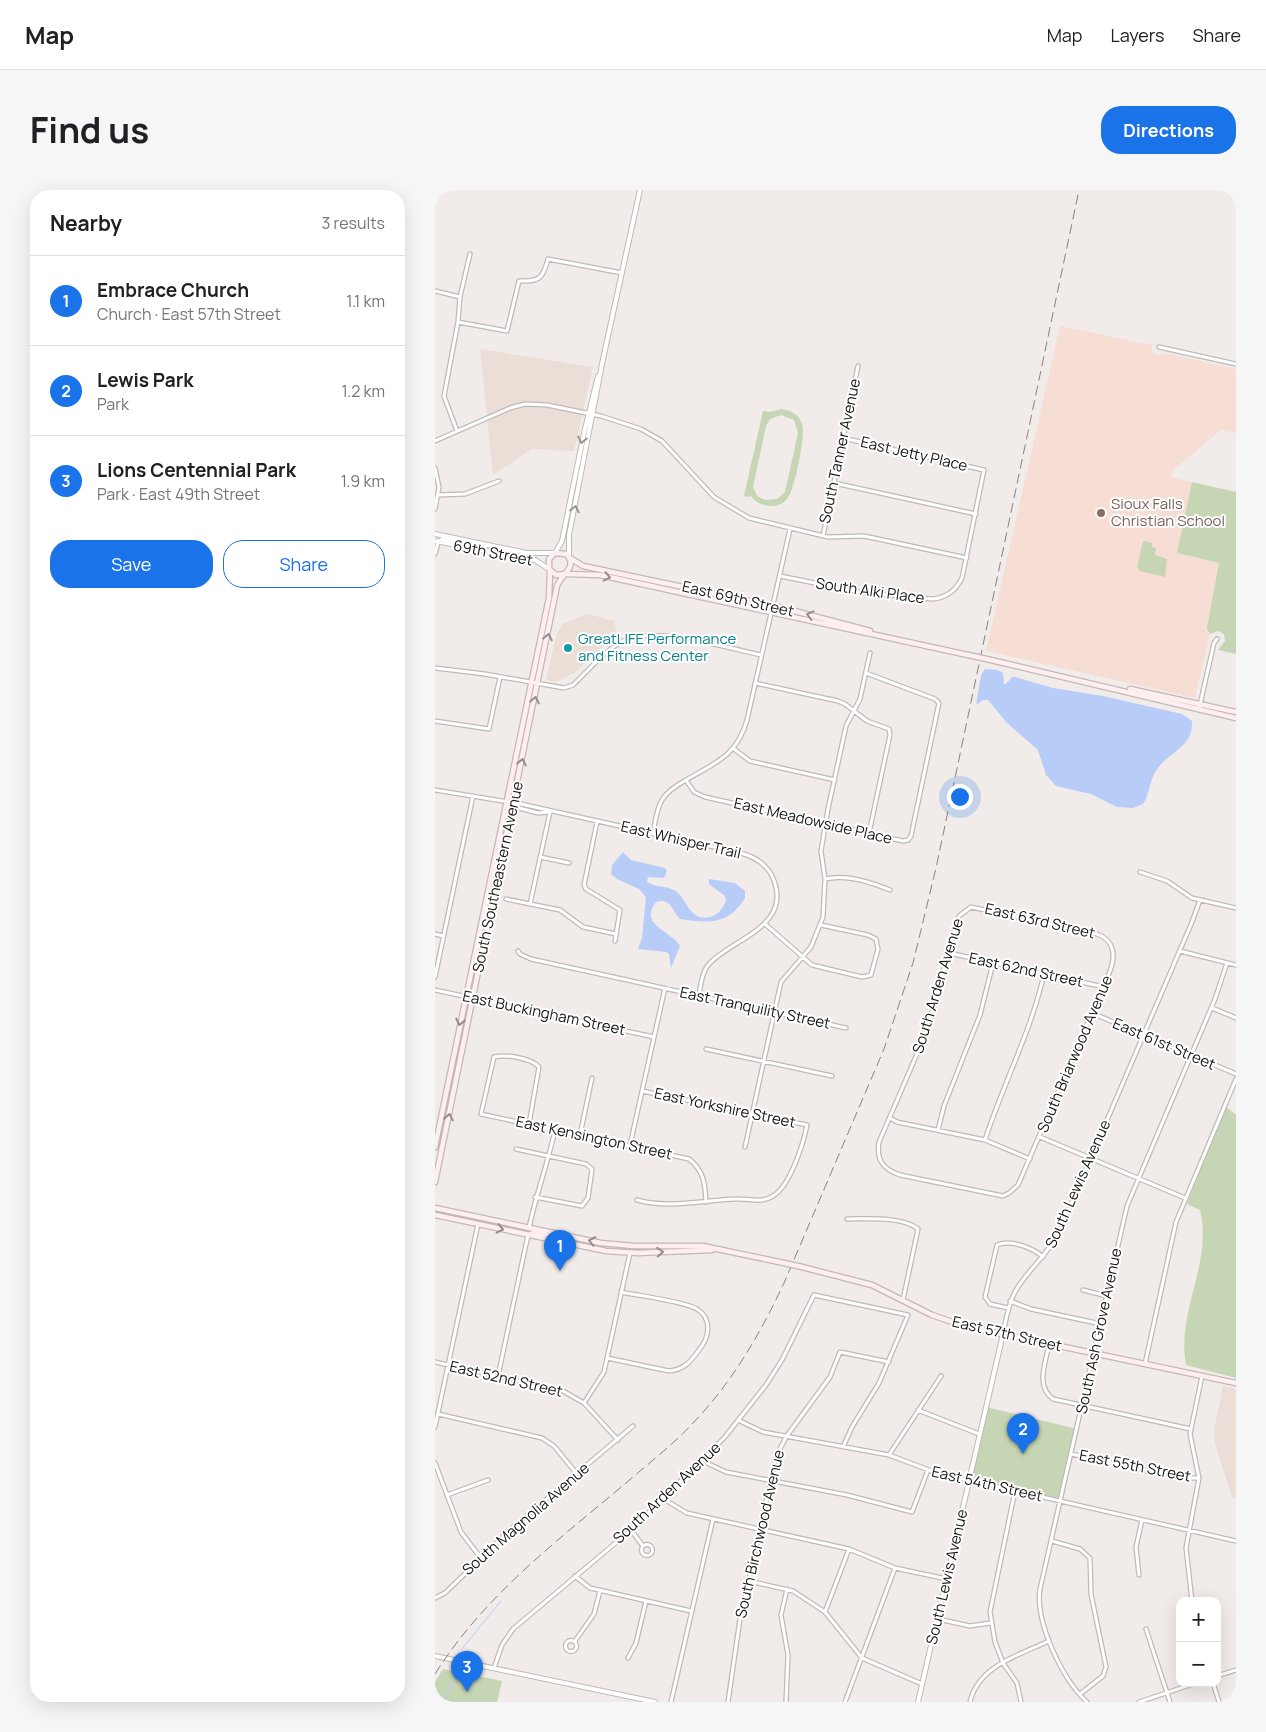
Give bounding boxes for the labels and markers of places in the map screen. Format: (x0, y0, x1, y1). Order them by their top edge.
place label: Sioux Falls Christian School (1111, 493, 1225, 531)
marker: Sioux Falls Christian School (1095, 507, 1107, 519)
place label: GreatLIFE Performance and Fitness Center (578, 628, 737, 666)
marker: GreatLIFE Performance and Fitness Center (562, 642, 574, 654)
pin: 1 (544, 1230, 576, 1271)
pin: 2 (1007, 1413, 1039, 1454)
pin: 3 (451, 1651, 483, 1692)

